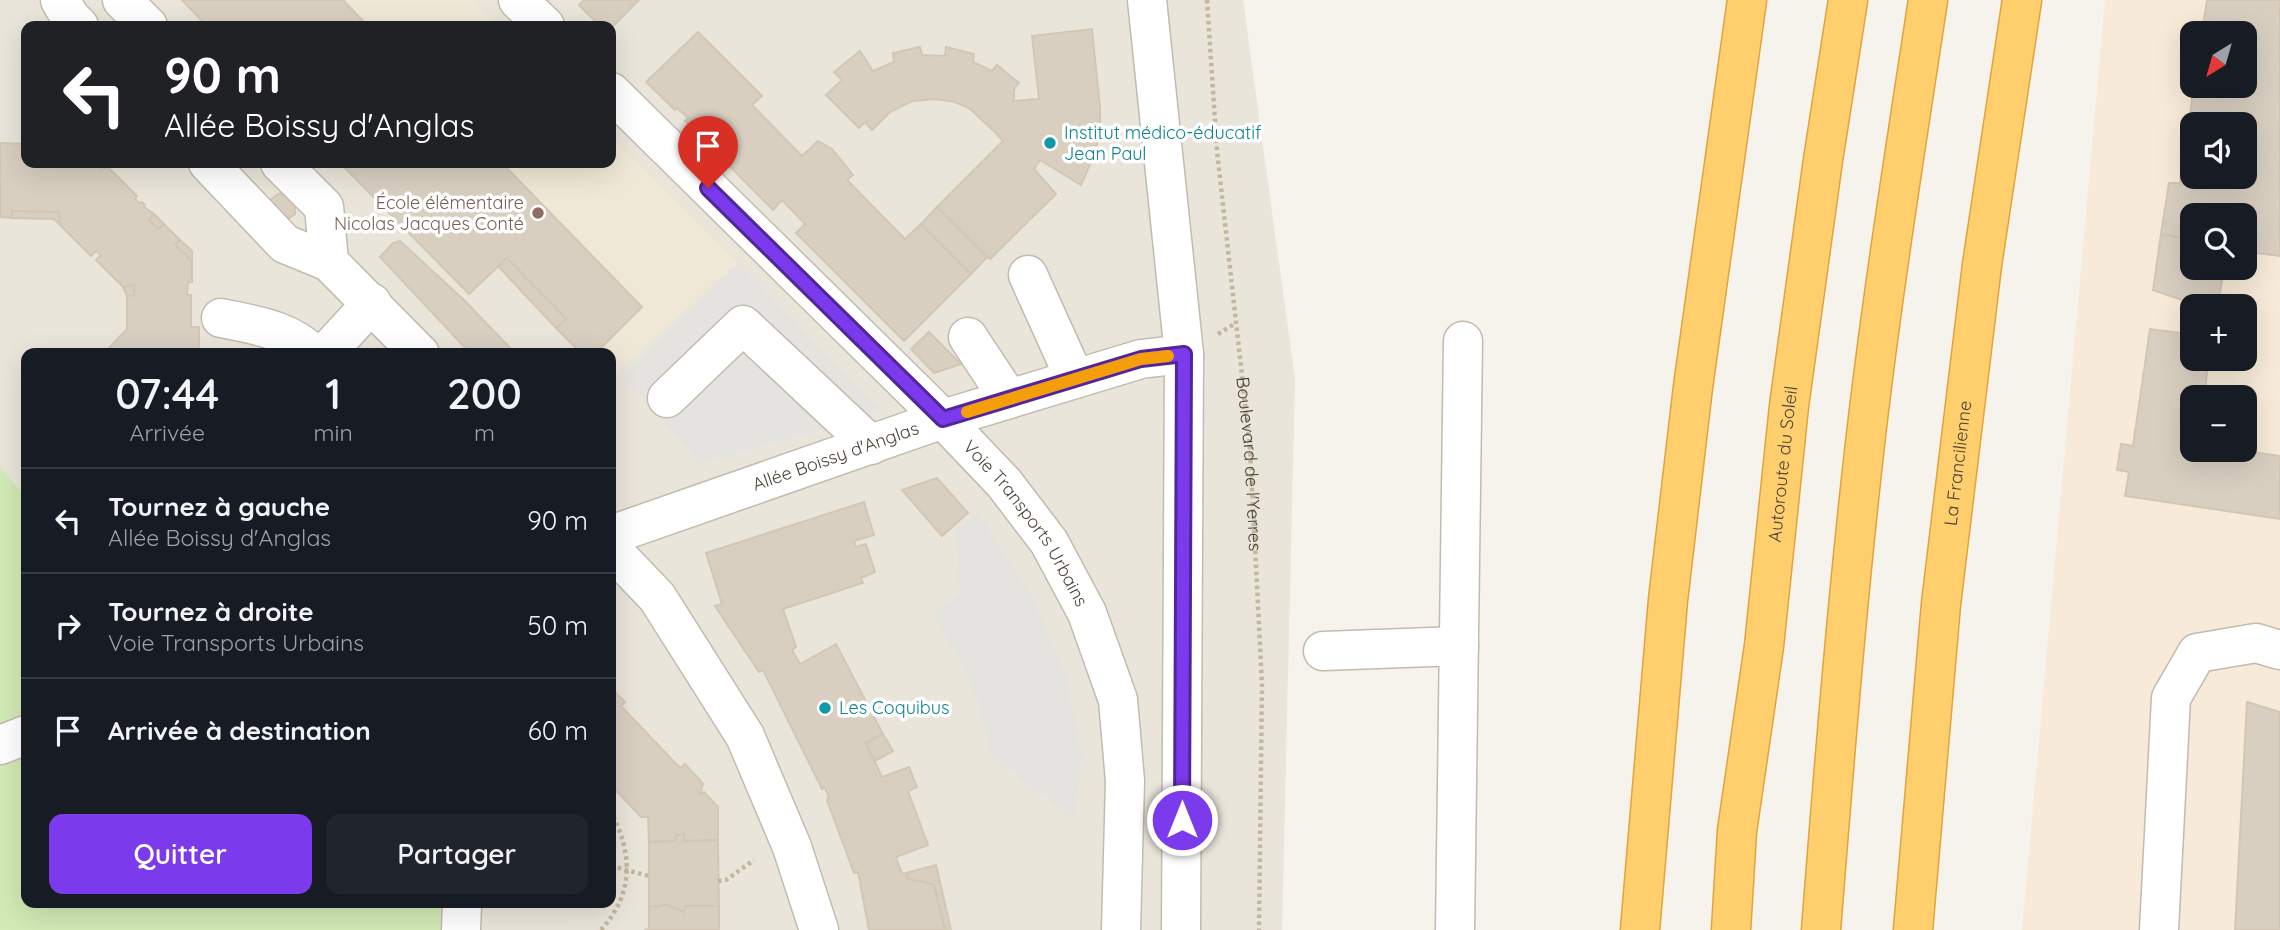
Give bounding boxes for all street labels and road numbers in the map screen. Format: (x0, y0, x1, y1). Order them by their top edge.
street label: Boulevard de l'Yerres (1231, 375, 1267, 552)
street label: Autoroute du Soleil (1763, 385, 1803, 543)
street label: La Francilienne (1939, 399, 1977, 527)
street label: Allée Boissy d'Anglas (749, 416, 922, 496)
street label: Voie Transports Urbains (958, 435, 1093, 610)

